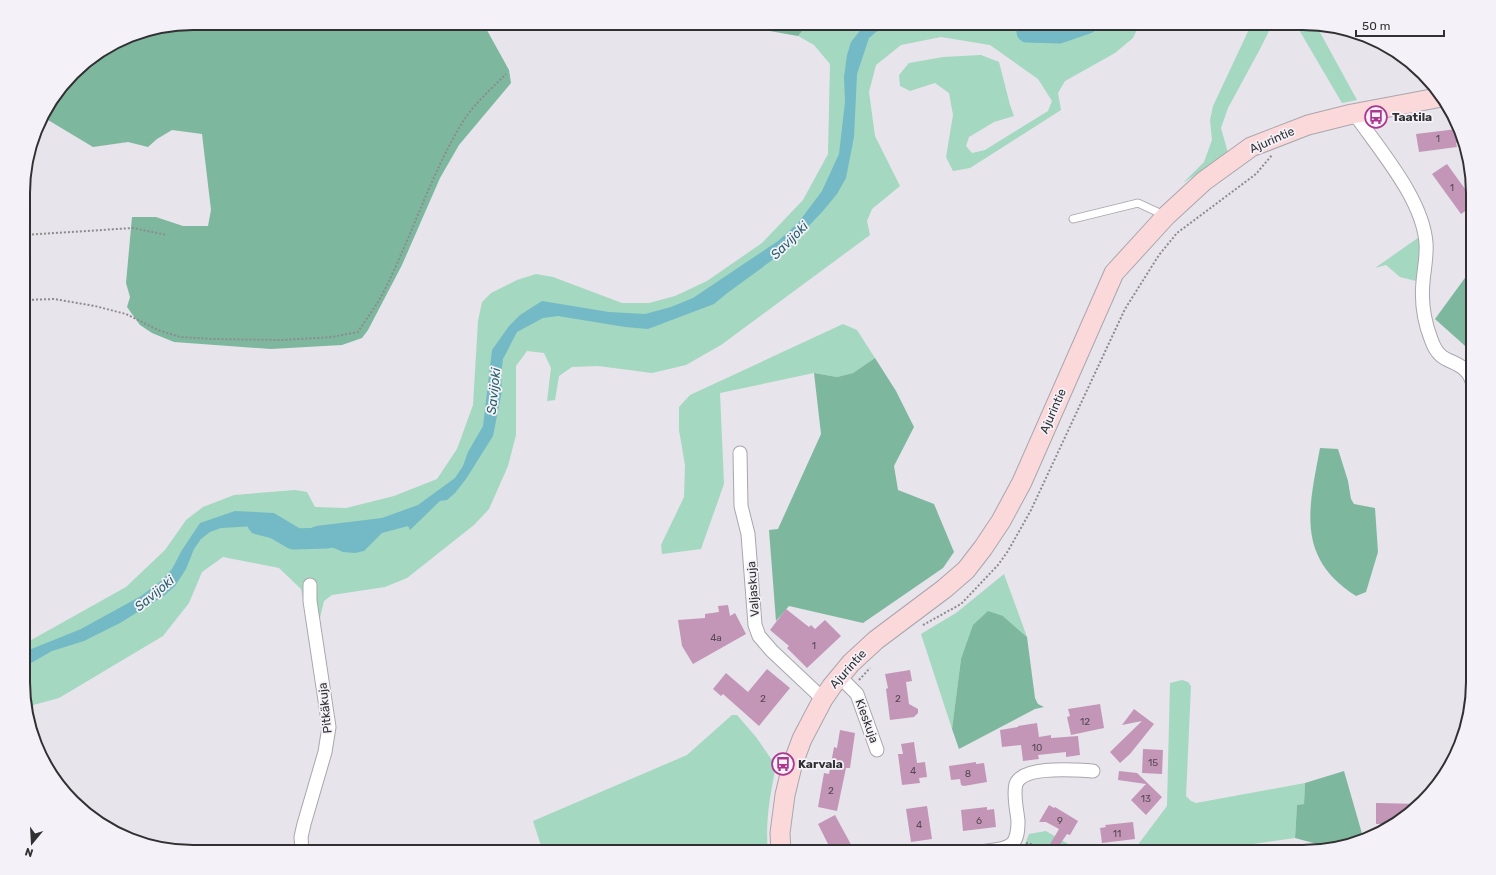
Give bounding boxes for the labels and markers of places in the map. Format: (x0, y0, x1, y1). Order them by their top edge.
bus stop icon: Taatila (1363, 104, 1389, 130)
place label: Taatila (1392, 110, 1432, 124)
bus stop icon: Karvala (770, 751, 796, 777)
place label: Karvala (798, 757, 843, 771)

